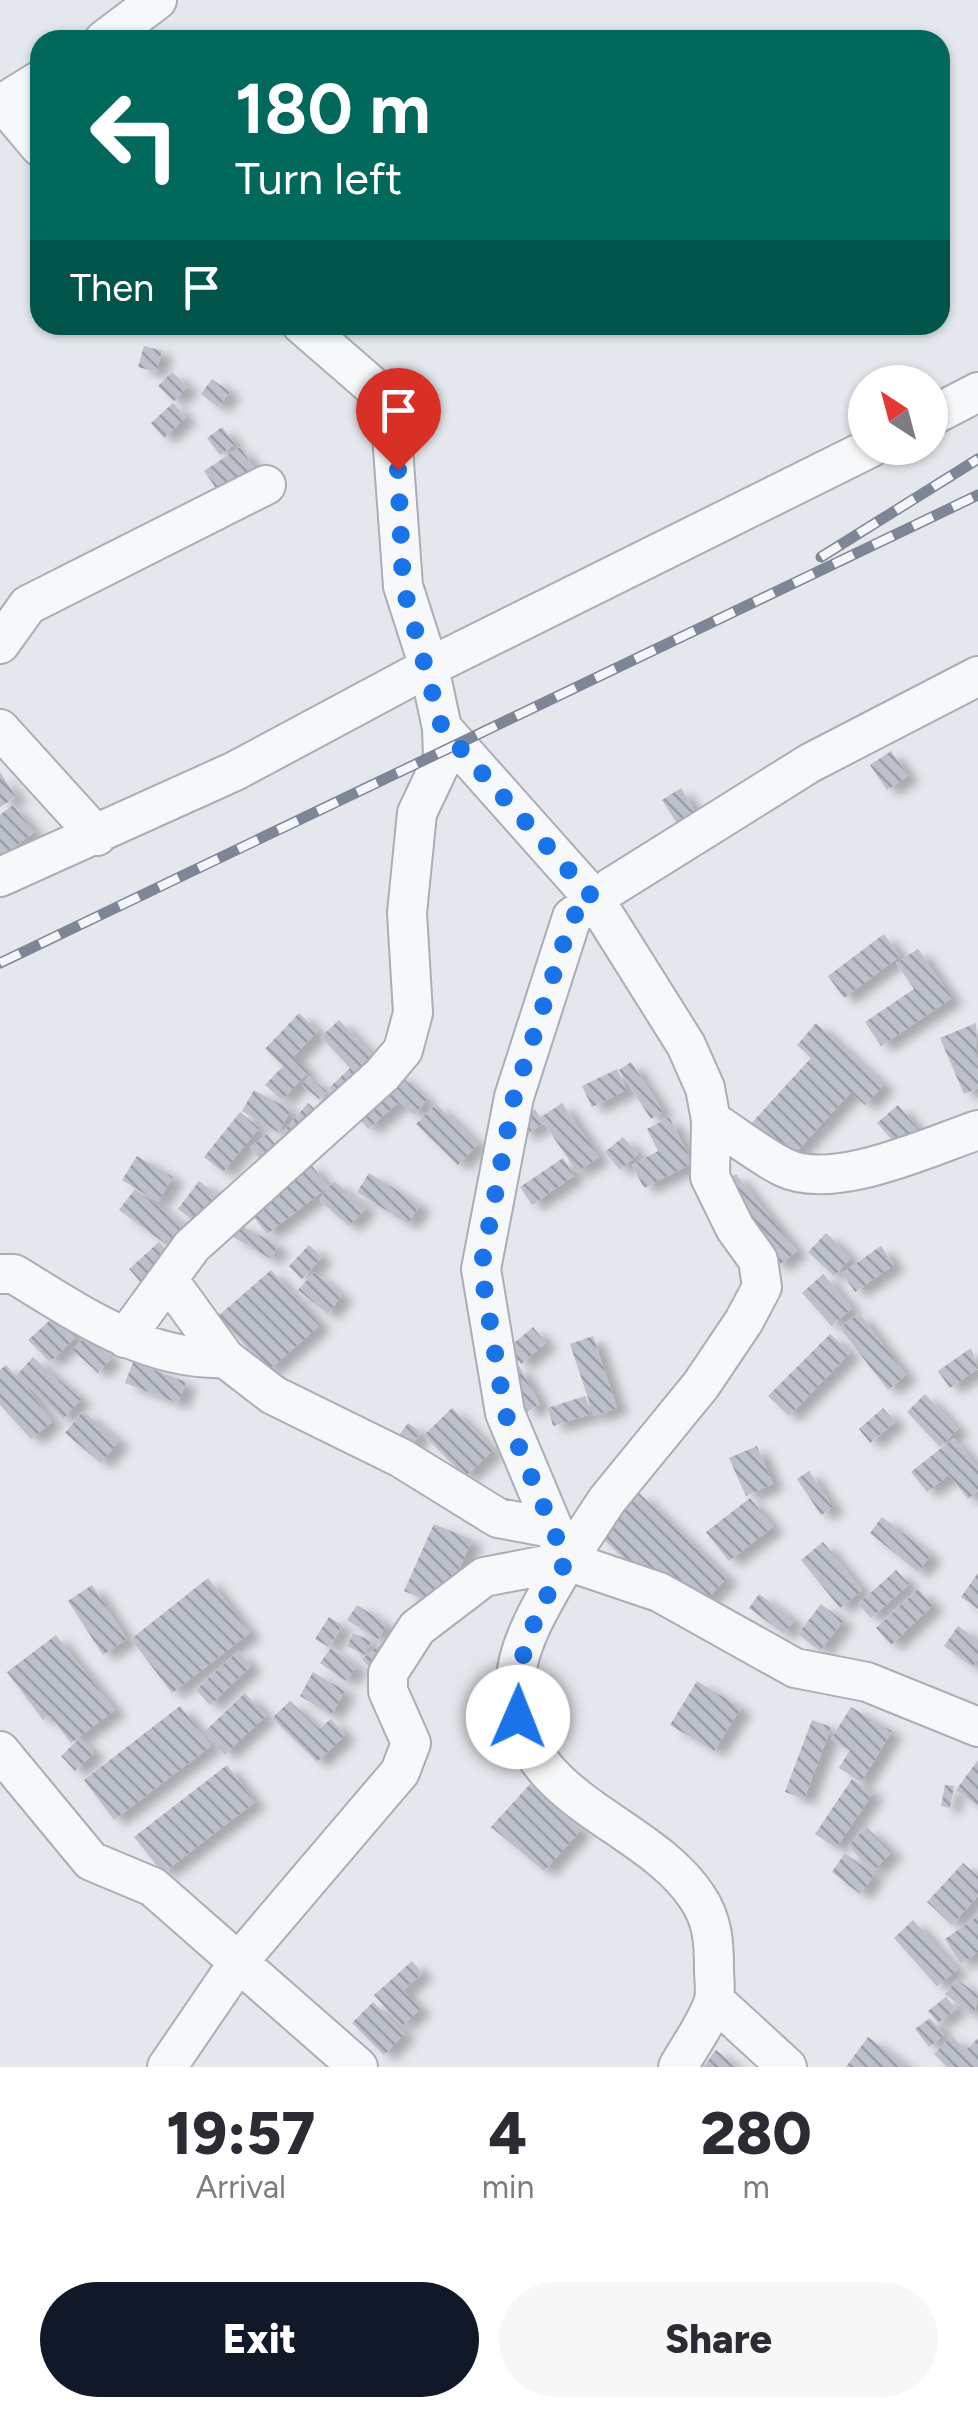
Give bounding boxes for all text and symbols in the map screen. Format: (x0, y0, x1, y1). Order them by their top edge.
text: 180 m (235, 66, 430, 151)
icon: left (70, 70, 200, 200)
text: Turn left (235, 151, 402, 205)
icon: arrive (174, 260, 229, 315)
text: Then (70, 265, 154, 311)
north arrow (848, 365, 948, 465)
map controls (848, 365, 948, 465)
pin (356, 368, 441, 471)
icon: arrive (371, 383, 426, 438)
position arrow (466, 1665, 570, 1769)
text: 19:57 (166, 2097, 315, 2169)
text: 4 (489, 2097, 527, 2169)
text: 280 (701, 2097, 812, 2169)
text: Arrival (196, 2168, 286, 2206)
text: min (482, 2168, 534, 2206)
text: m (743, 2168, 770, 2206)
button: Exit (40, 2282, 479, 2397)
button: Share (499, 2282, 938, 2397)

